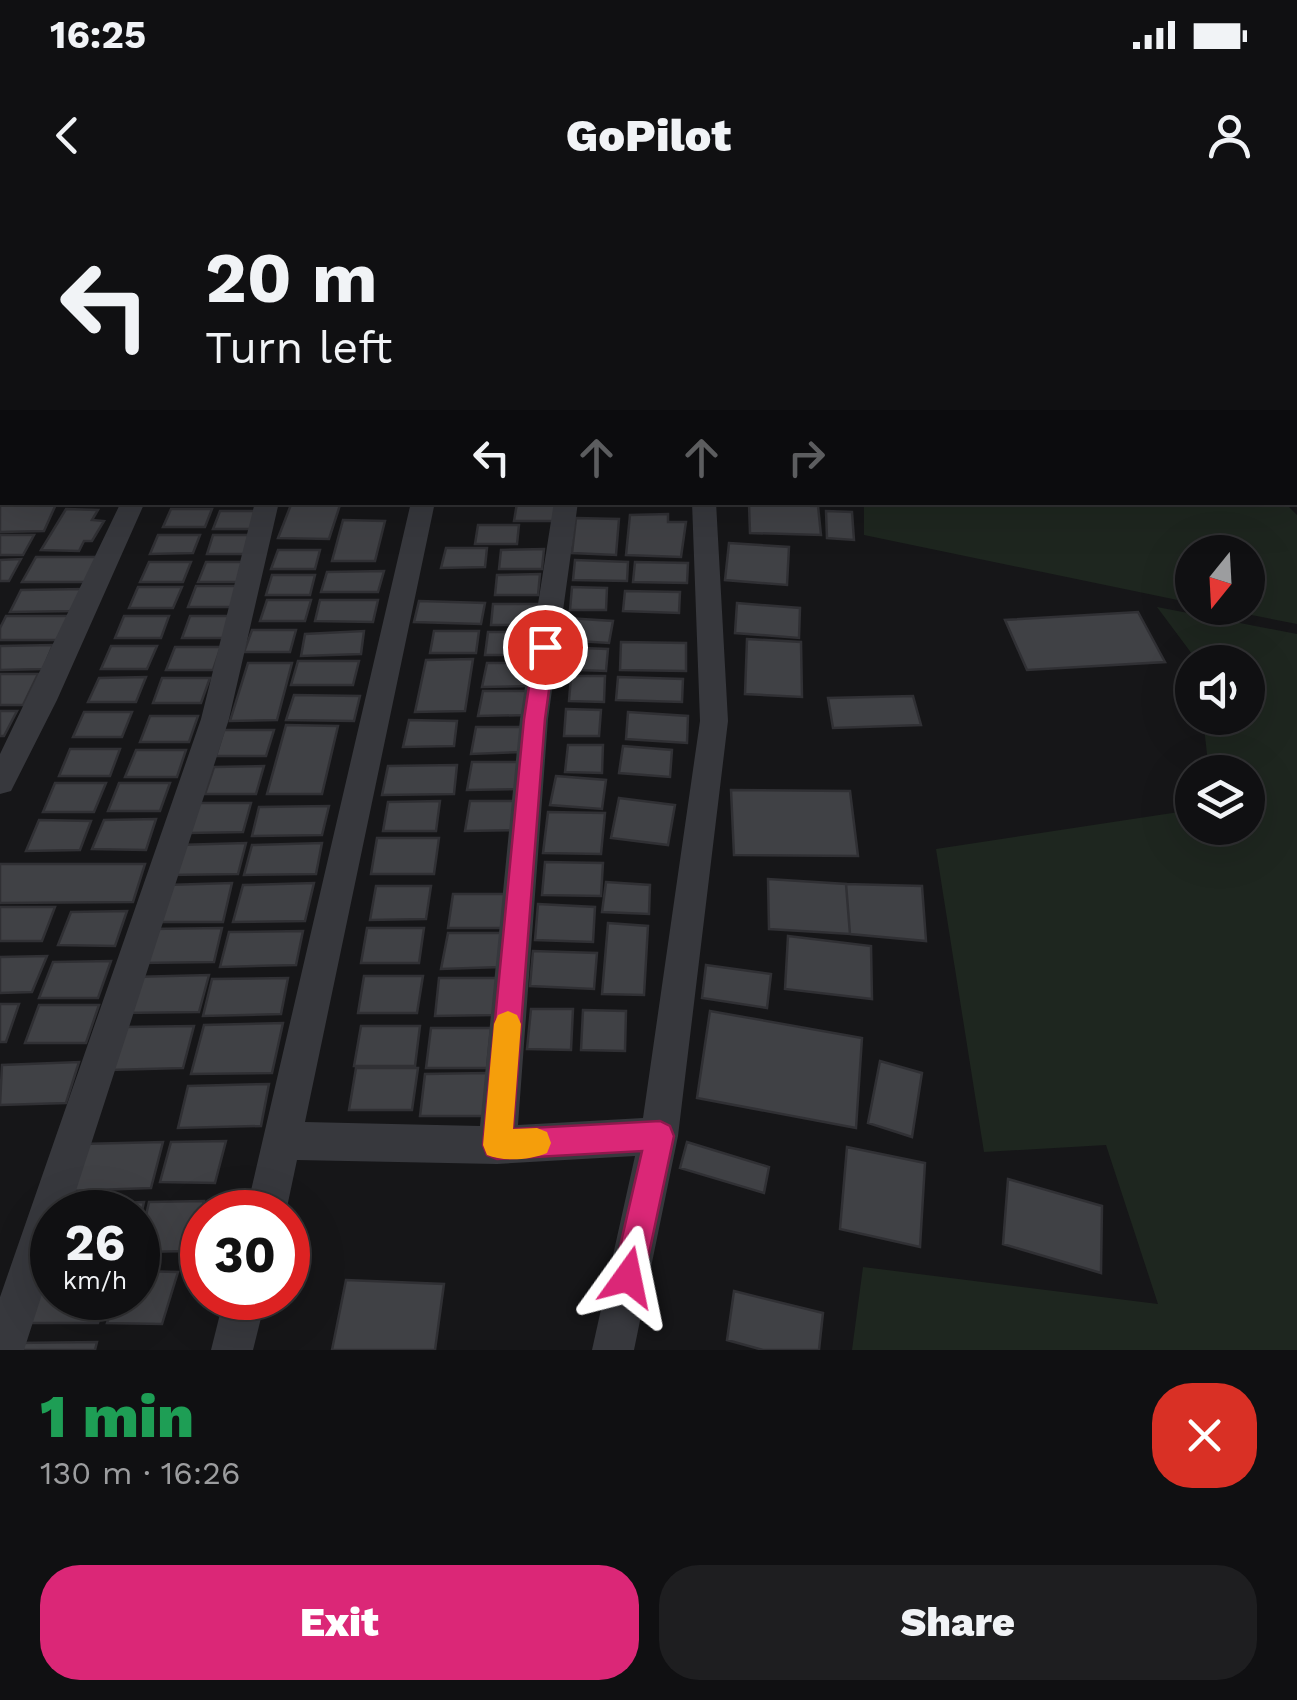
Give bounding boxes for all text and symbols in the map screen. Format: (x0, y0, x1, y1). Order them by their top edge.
text: 16:25 (50, 13, 146, 57)
icon: back (40, 108, 95, 163)
icon: person (1202, 108, 1257, 163)
text: GoPilot (566, 109, 731, 162)
text: 20 m (205, 237, 378, 319)
icon: left (40, 240, 170, 370)
text: Turn left (205, 321, 392, 374)
icon: left (464, 430, 519, 485)
icon: ahead (569, 430, 624, 485)
icon: ahead (674, 430, 729, 485)
icon: right (779, 430, 834, 485)
north arrow (1175, 535, 1265, 625)
map controls (1175, 535, 1265, 845)
pin (503, 605, 588, 690)
icon: arrive (518, 620, 573, 675)
button: sound (1175, 645, 1265, 735)
button: layers (1175, 755, 1265, 845)
speed limit sign: 30 (180, 1190, 310, 1320)
text: 26 (65, 1213, 125, 1272)
position arrow (576, 1225, 680, 1329)
text: km/h (63, 1266, 127, 1295)
text: 1 min (40, 1381, 194, 1452)
button: close (1152, 1383, 1257, 1488)
text: 130 m · 16:26 (40, 1454, 240, 1492)
button: Exit (40, 1565, 639, 1680)
button: Share (659, 1565, 1257, 1680)

